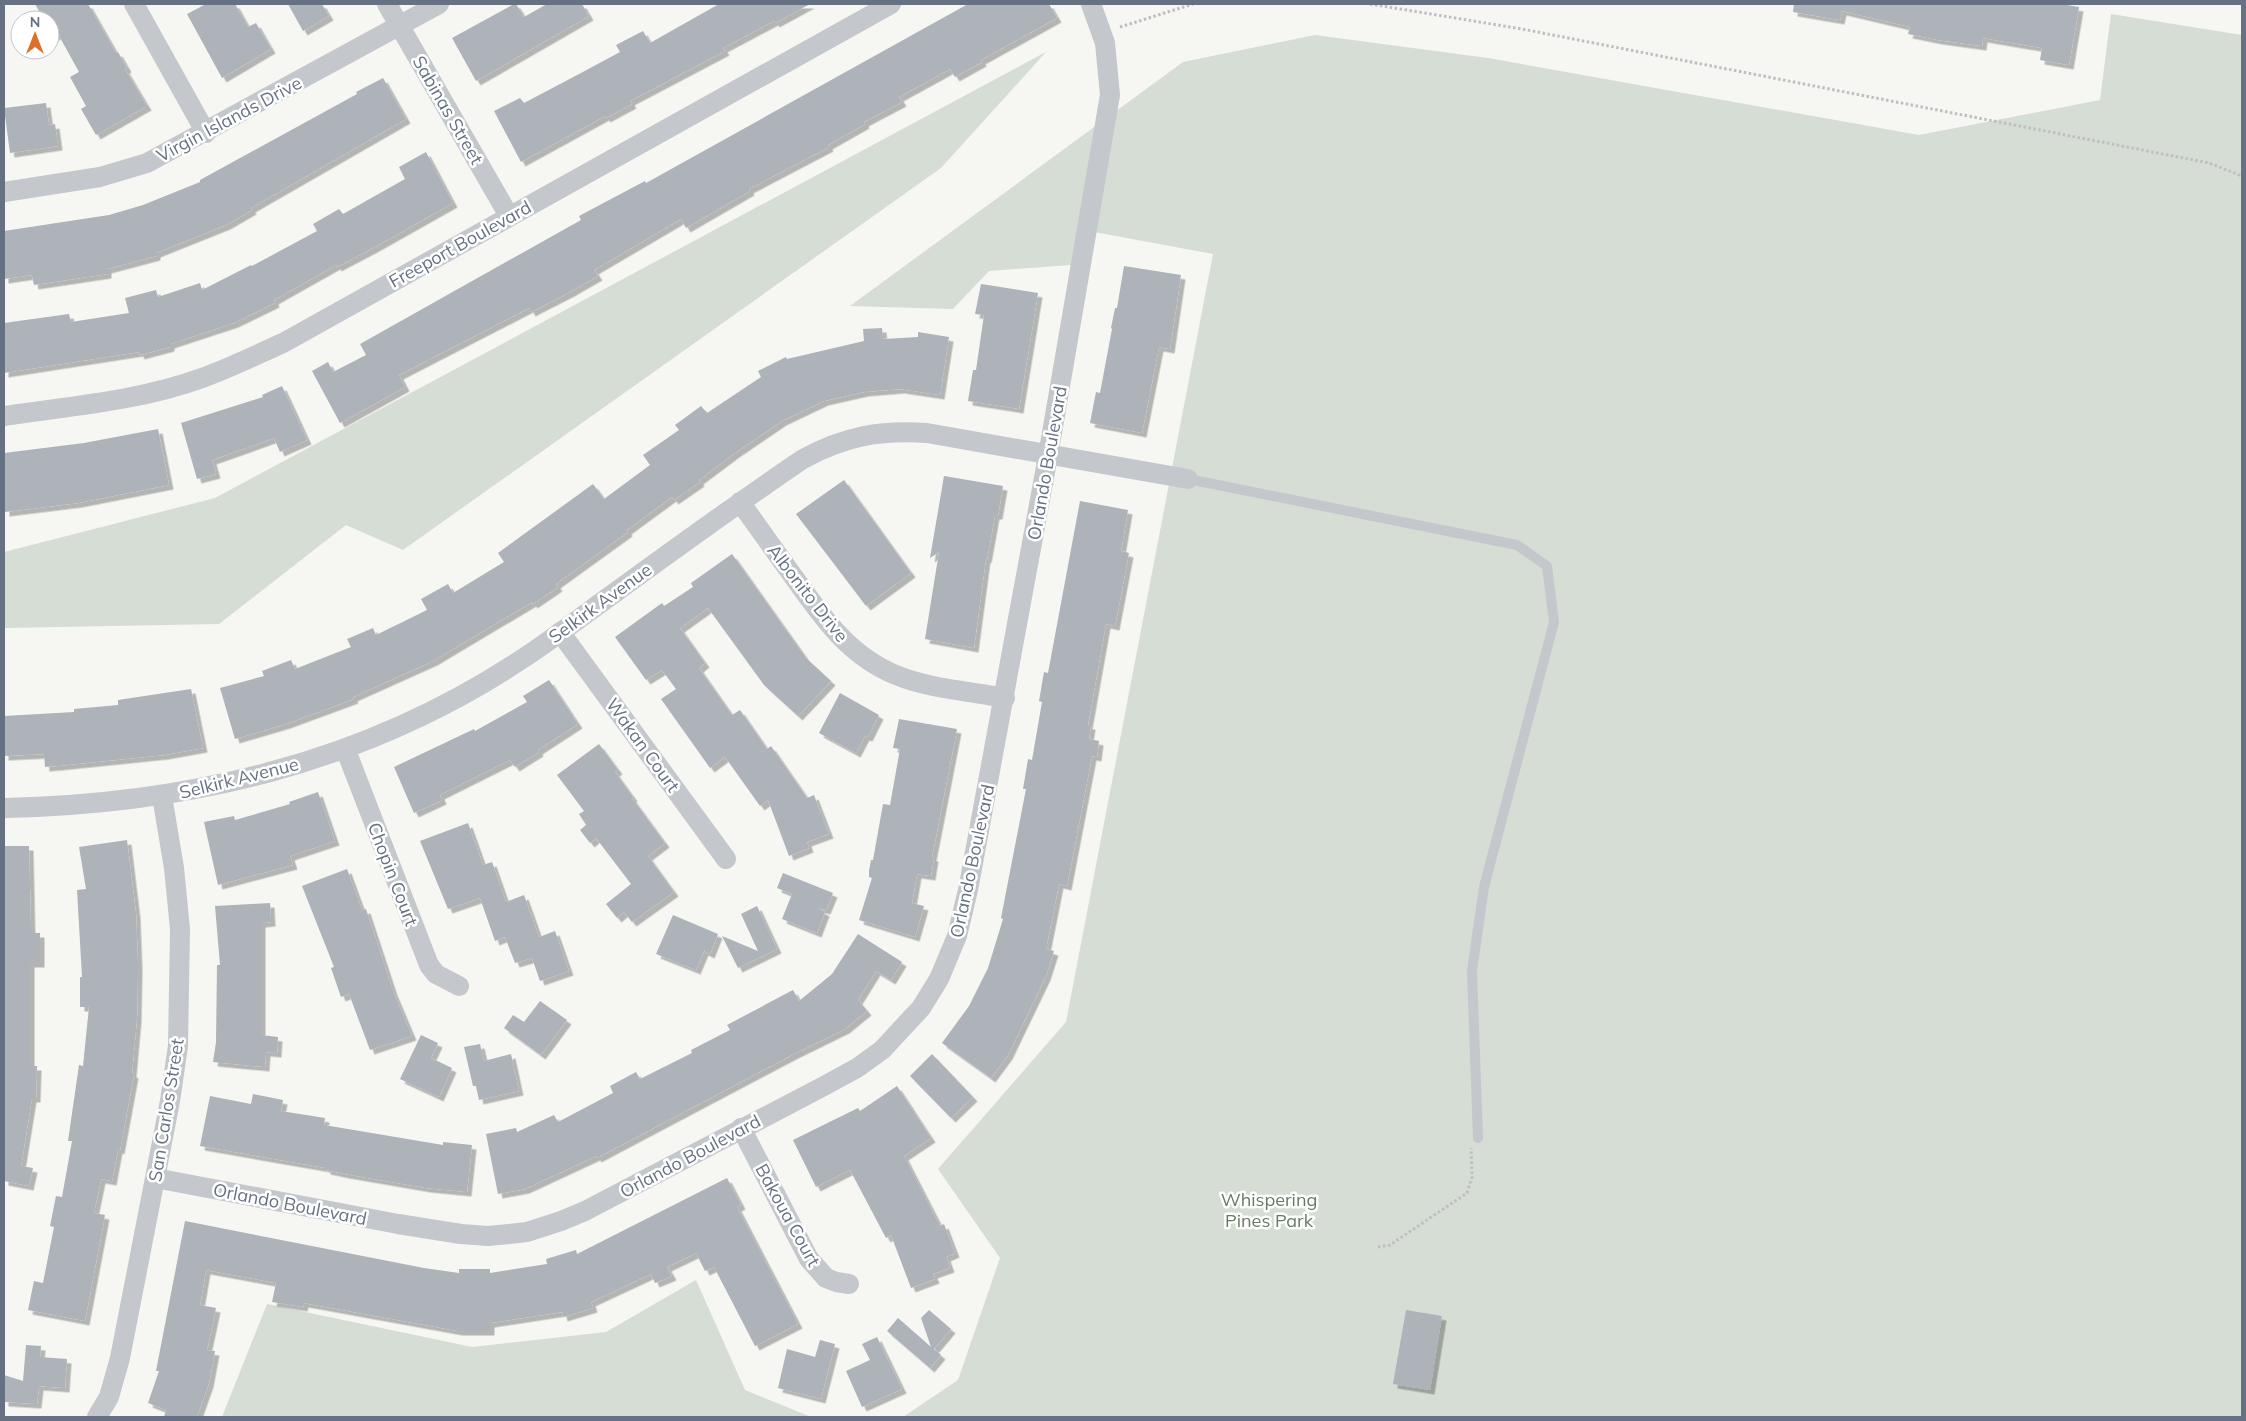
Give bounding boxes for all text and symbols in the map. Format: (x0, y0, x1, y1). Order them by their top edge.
north arrow (10, 10, 60, 60)
text: N (30, 13, 40, 31)
street label: Sabinas Street (408, 51, 488, 169)
street label: Virgin Islands Drive (153, 71, 305, 167)
street label: Freeport Boulevard (385, 195, 535, 293)
street label: Orlando Boulevard (1022, 384, 1072, 542)
street label: Albonito Drive (763, 539, 853, 647)
street label: Selkirk Avenue (544, 558, 656, 648)
street label: Wakan Court (601, 693, 685, 797)
street label: Selkirk Avenue (177, 752, 301, 804)
street label: Orlando Boulevard (945, 782, 999, 940)
street label: Chopin Court (363, 819, 423, 929)
street label: San Carlos Street (143, 1037, 189, 1183)
street label: Orlando Boulevard (616, 1109, 764, 1203)
street label: Bakoua Court (750, 1160, 826, 1270)
street label: Orlando Boulevard (211, 1178, 369, 1230)
park label: Whispering Pines Park (1221, 1188, 1317, 1232)

